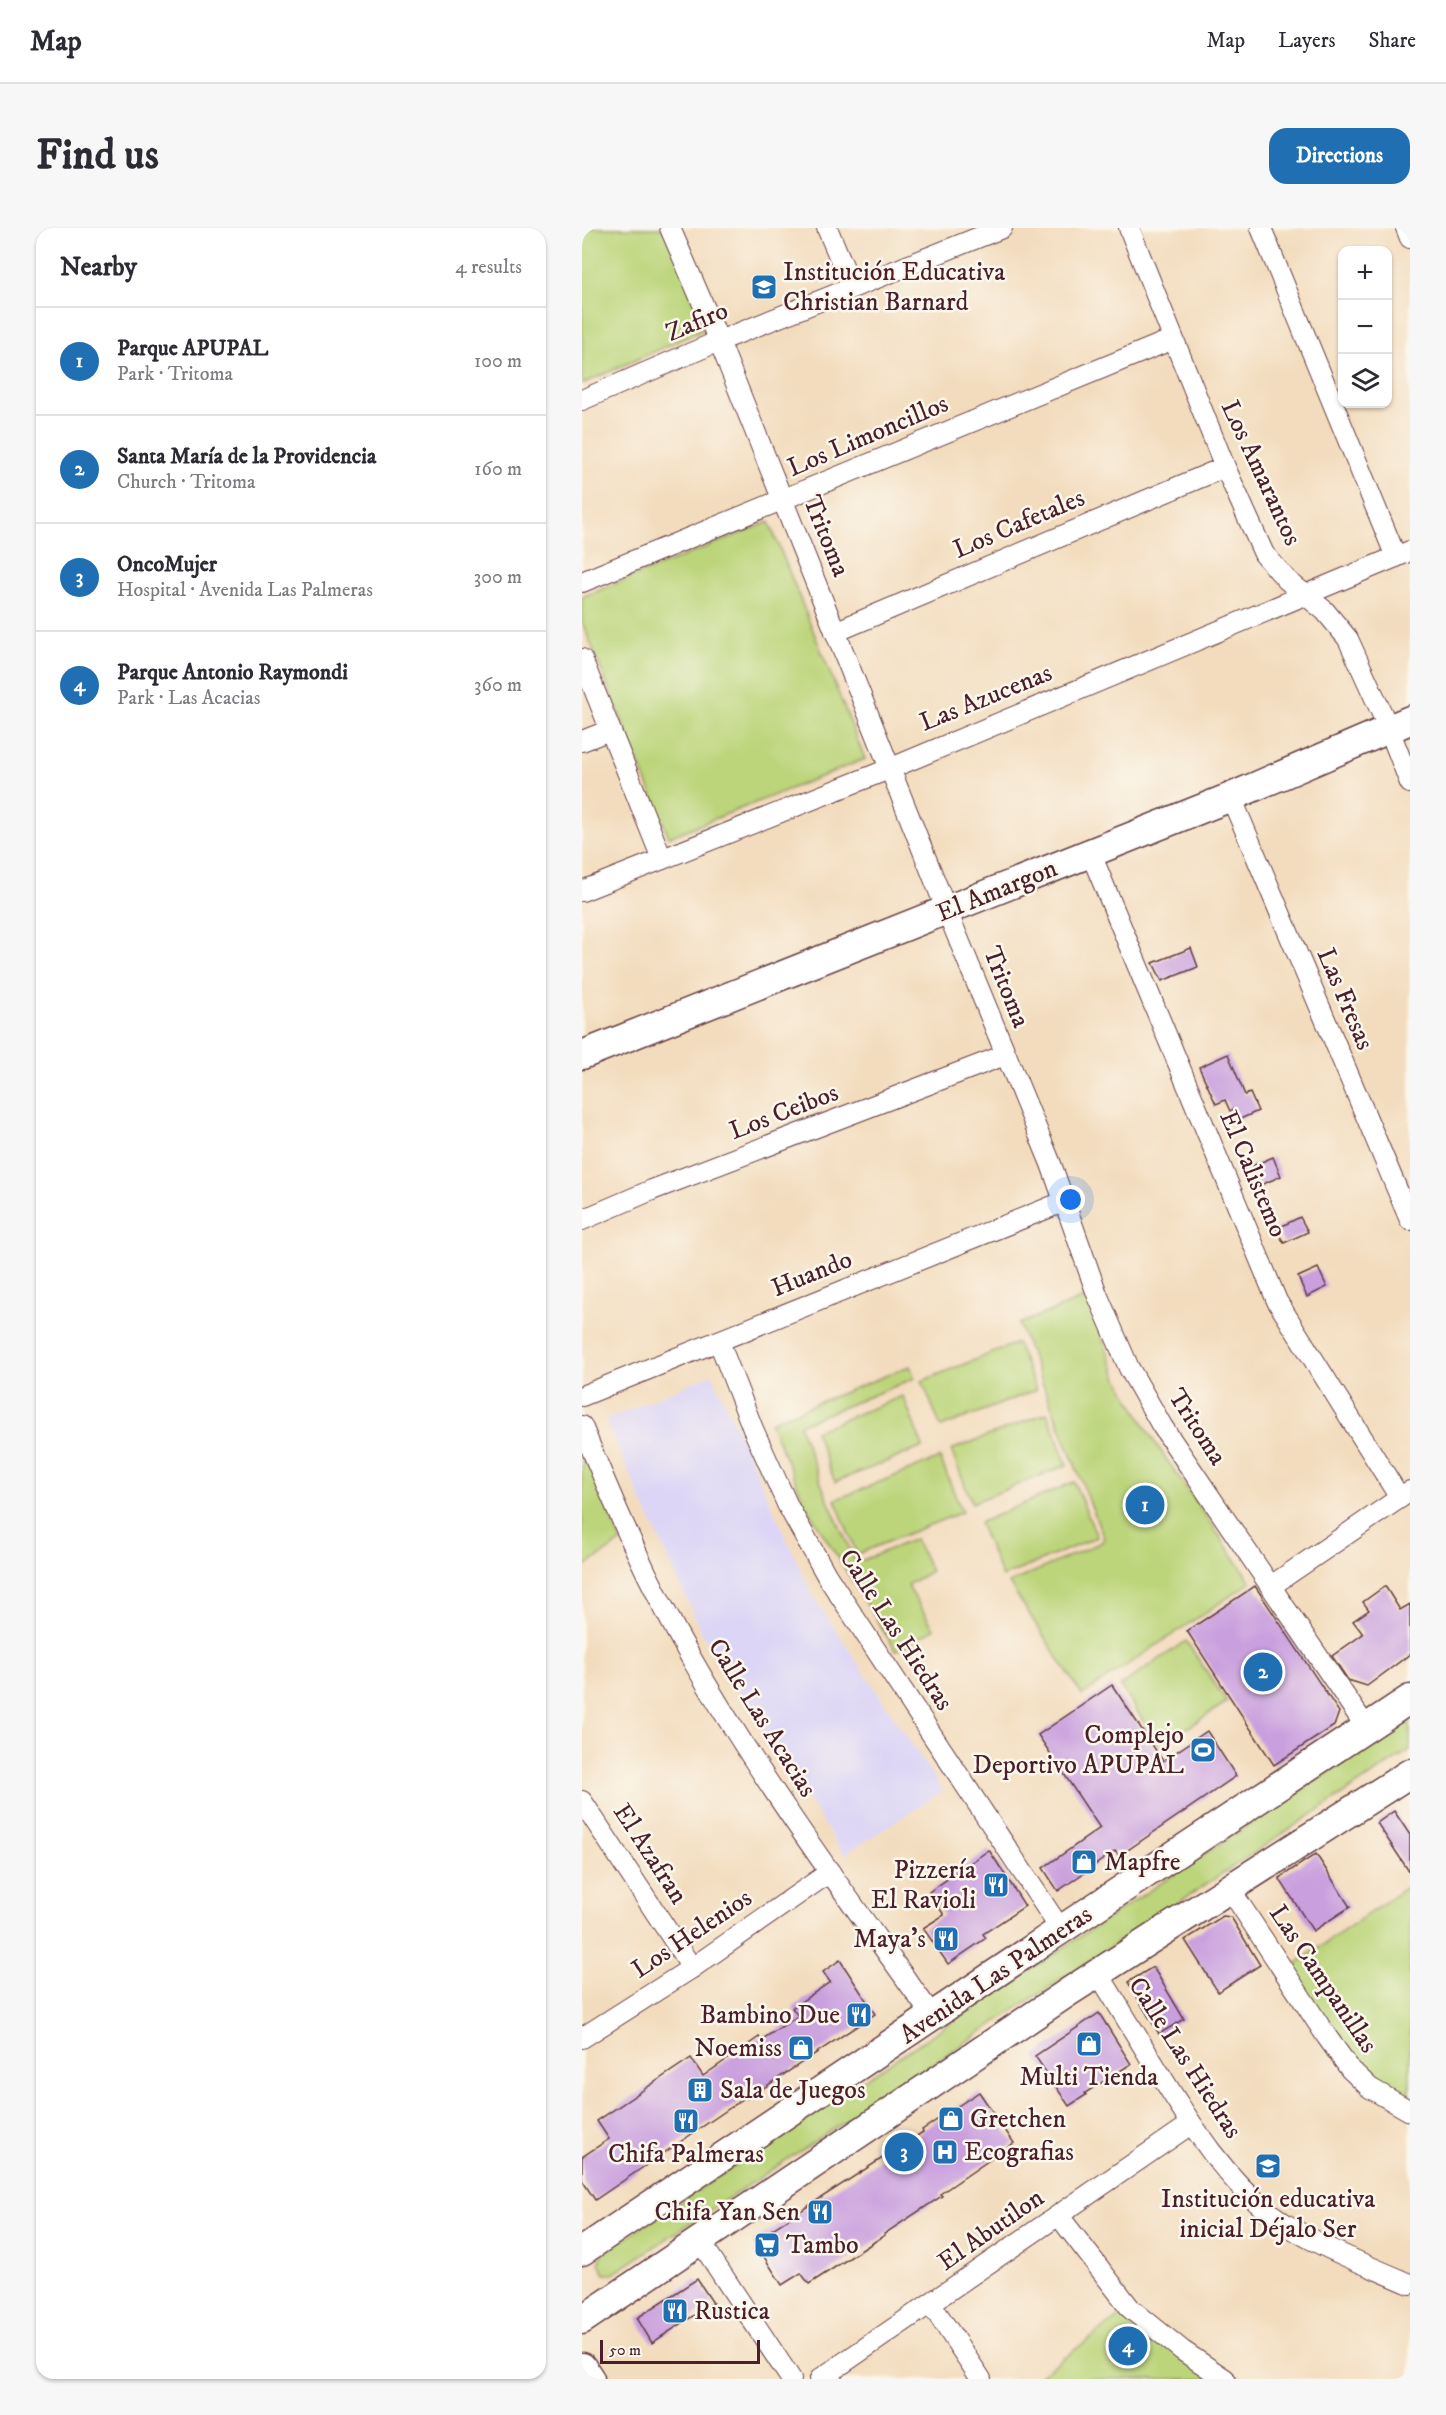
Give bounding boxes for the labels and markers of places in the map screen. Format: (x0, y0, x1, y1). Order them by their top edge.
place label: Institución Educativa Christian Barnard (783, 256, 1005, 319)
school or university icon: Institución Educativa Christian Barnard (749, 272, 779, 302)
pin: 1 (1126, 1482, 1164, 1528)
pin: 2 (1244, 1650, 1282, 1694)
place label: Complejo Deportivo APUPAL (973, 1719, 1184, 1782)
sports icon: Complejo Deportivo APUPAL (1188, 1735, 1218, 1765)
place label: Mapfre (1104, 1846, 1181, 1879)
shop icon: Mapfre (1069, 1847, 1099, 1877)
place label: Pizzería El Ravioli (871, 1854, 976, 1917)
restaurant icon: Pizzería El Ravioli (981, 1870, 1011, 1900)
place label: Maya's (853, 1923, 926, 1956)
restaurant icon: Maya's (931, 1924, 961, 1954)
place label: Bambino Due (700, 1999, 840, 2032)
restaurant icon: Bambino Due (844, 2000, 874, 2030)
shop icon: Multi Tienda (1074, 2029, 1104, 2059)
place label: Noemiss (694, 2032, 782, 2065)
shop icon: Noemiss (786, 2033, 816, 2063)
place label: Multi Tienda (1020, 2061, 1158, 2094)
place label: Sala de Juegos (720, 2074, 866, 2107)
building icon: Sala de Juegos (685, 2075, 715, 2105)
place label: Gretchen (970, 2103, 1066, 2136)
shop icon: Gretchen (936, 2104, 966, 2134)
restaurant icon: Chifa Palmeras (671, 2106, 701, 2136)
pin: 3 (884, 2130, 924, 2174)
place label: Ecografias (964, 2136, 1074, 2169)
hospital icon: Ecografias (930, 2137, 960, 2167)
place label: Chifa Palmeras (608, 2138, 764, 2171)
school or university icon: Institución educativa inicial Déjalo Ser (1253, 2151, 1283, 2181)
place label: Institución educativa inicial Déjalo Ser (1161, 2183, 1375, 2246)
place label: Chifa Yan Sen (655, 2196, 800, 2229)
restaurant icon: Chifa Yan Sen (805, 2197, 835, 2227)
place label: Tambo (786, 2229, 859, 2262)
supermarket icon: Tambo (752, 2230, 782, 2260)
place label: Rustica (694, 2295, 770, 2328)
restaurant icon: Rustica (660, 2296, 690, 2326)
pin: 4 (1108, 2324, 1148, 2368)

